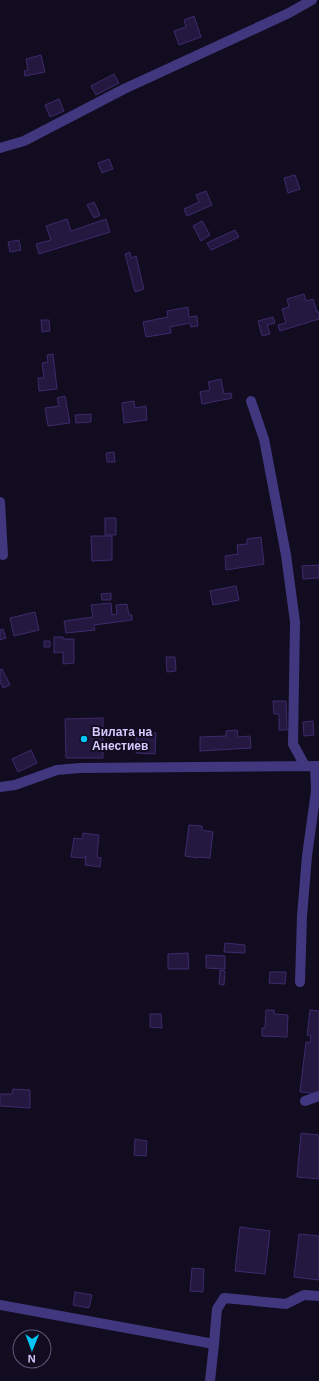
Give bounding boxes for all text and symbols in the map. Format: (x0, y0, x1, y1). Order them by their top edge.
place label: Вилата на Анестиев (92, 725, 152, 753)
marker: Вилата на Анестиев (79, 734, 89, 744)
north arrow (12, 1329, 52, 1369)
text: N (28, 1353, 36, 1365)

